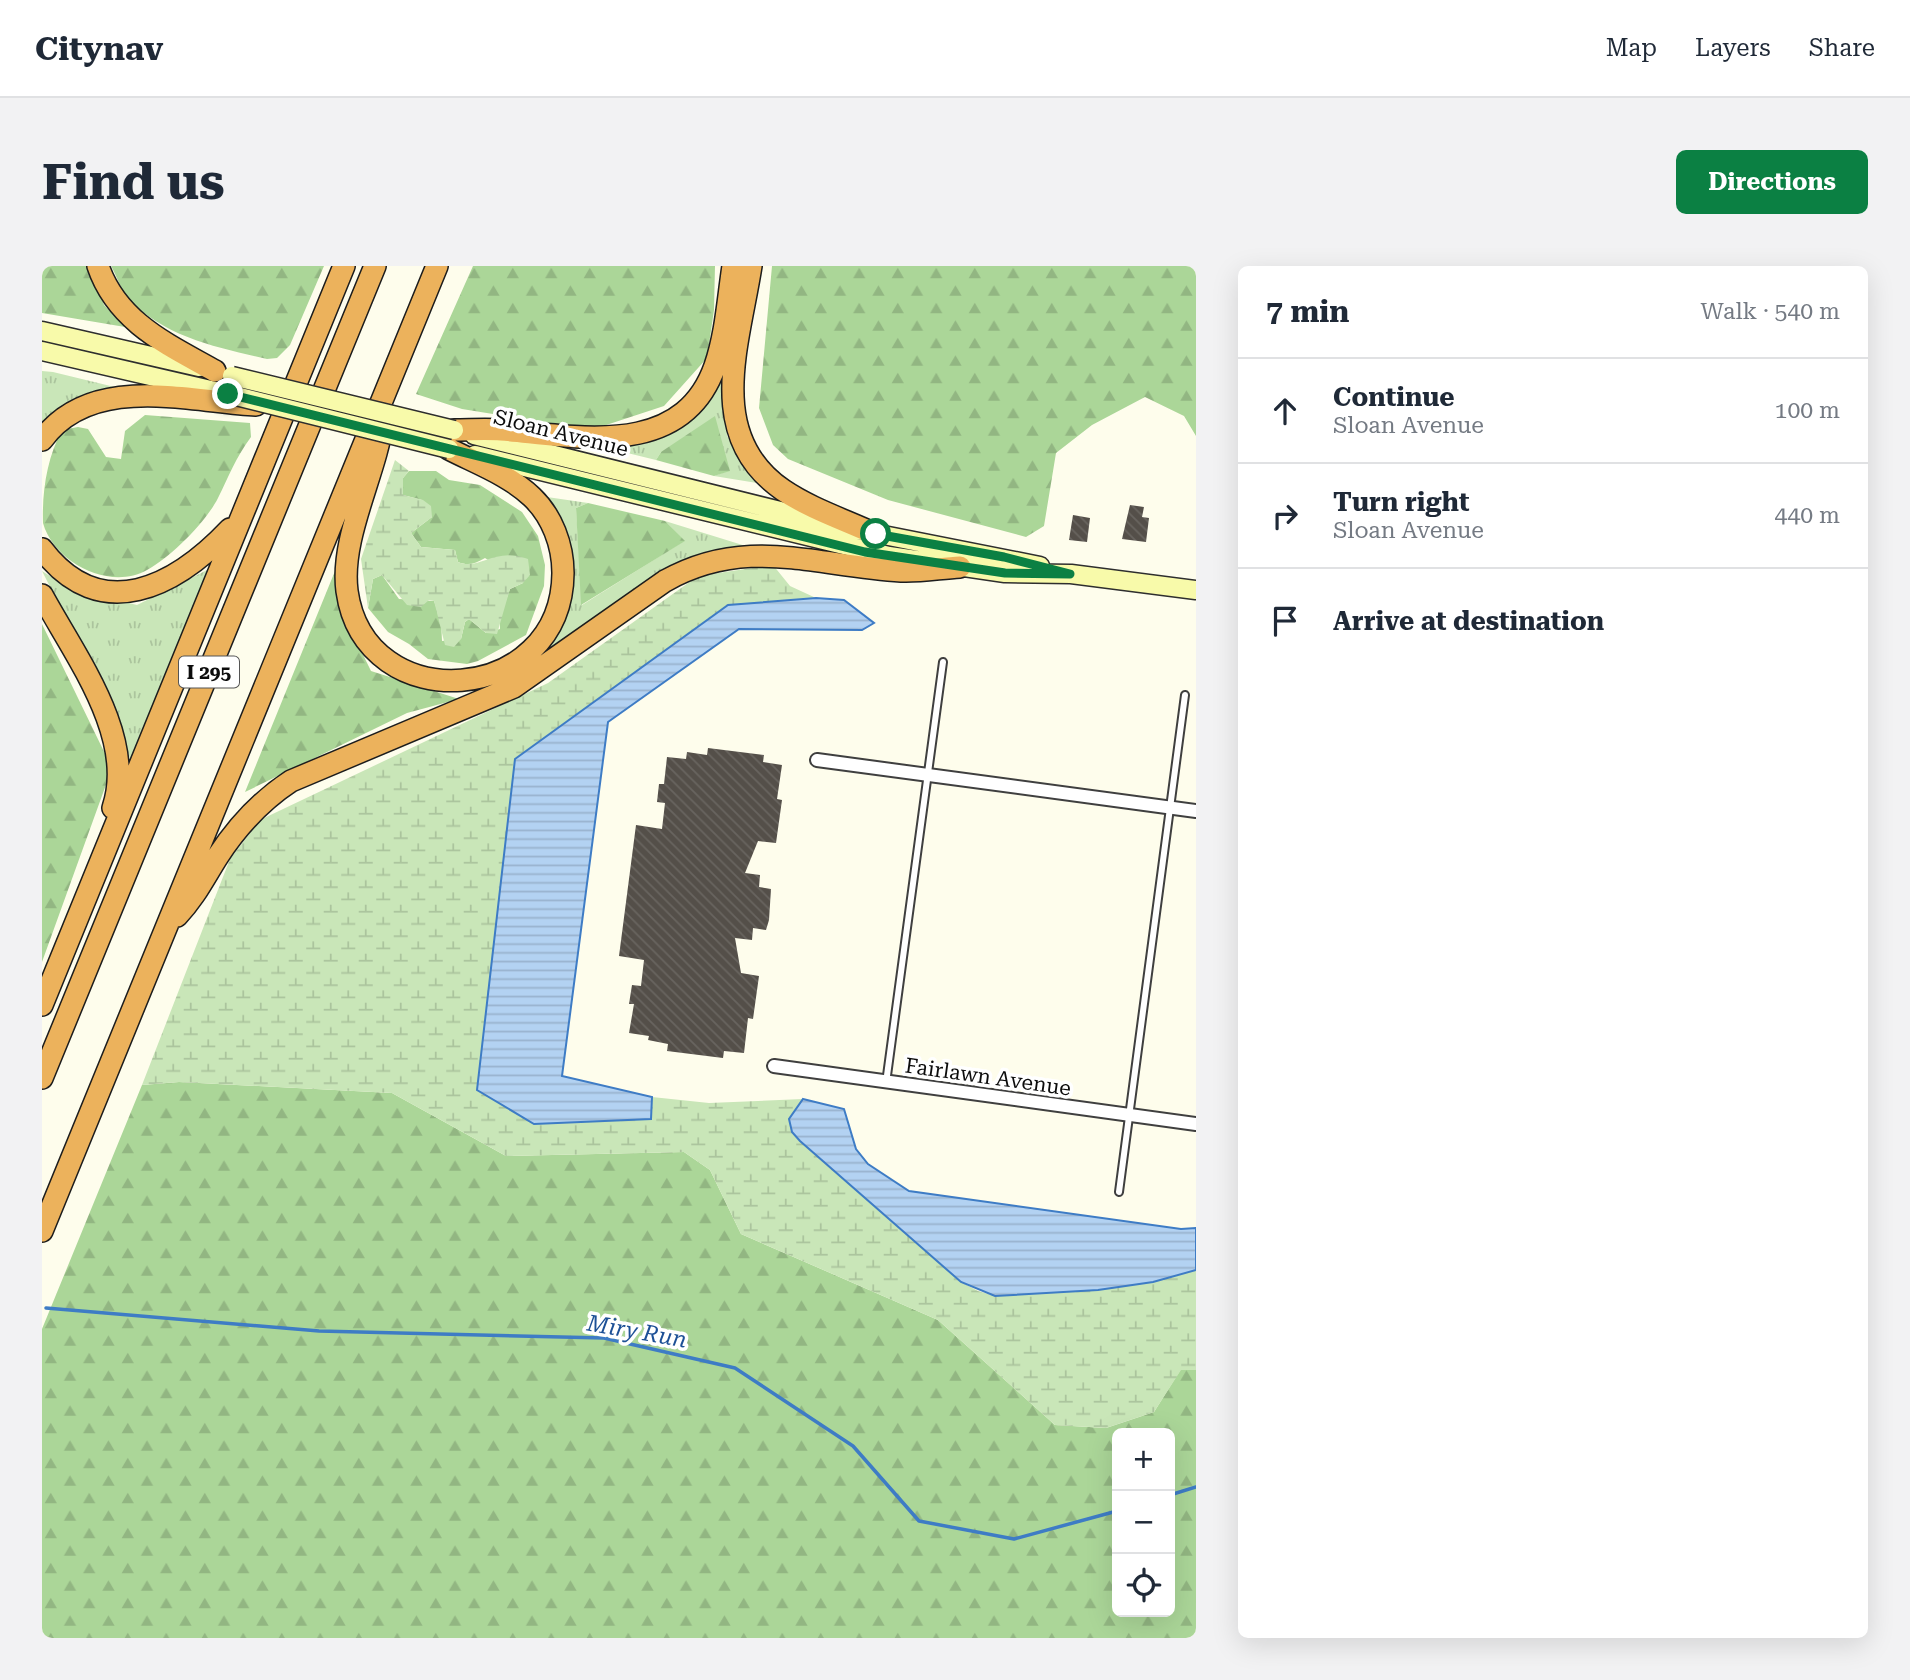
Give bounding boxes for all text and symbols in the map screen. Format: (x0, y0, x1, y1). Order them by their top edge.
text: Citynav (35, 29, 163, 68)
text: Map (1606, 34, 1657, 62)
text: Layers (1695, 34, 1771, 62)
text: Share (1809, 34, 1875, 62)
button: Directions (1676, 150, 1868, 214)
text: Find us (42, 154, 225, 211)
text: 7 min (1266, 294, 1349, 329)
text: Walk · 540 m (1701, 298, 1840, 325)
route end (212, 378, 243, 409)
text: Continue (1333, 382, 1455, 412)
icon: ahead (1266, 392, 1304, 430)
text: 100 m (1775, 397, 1840, 424)
street label: Sloan Avenue (491, 405, 631, 461)
text: Sloan Avenue (1333, 412, 1484, 439)
text: Turn right (1333, 487, 1469, 517)
icon: right (1266, 497, 1304, 535)
text: 440 m (1775, 502, 1840, 529)
text: Sloan Avenue (1333, 517, 1484, 544)
route start (860, 518, 891, 549)
icon: arrive (1266, 602, 1304, 640)
text: Arrive at destination (1333, 606, 1604, 636)
road number: I 295 (179, 656, 239, 688)
street label: Fairlawn Avenue (904, 1053, 1072, 1101)
water label: Miry Run (584, 1309, 689, 1354)
map controls (1112, 1428, 1175, 1617)
button: + (1112, 1428, 1175, 1491)
button: − (1112, 1491, 1175, 1554)
button: locate (1112, 1554, 1175, 1617)

